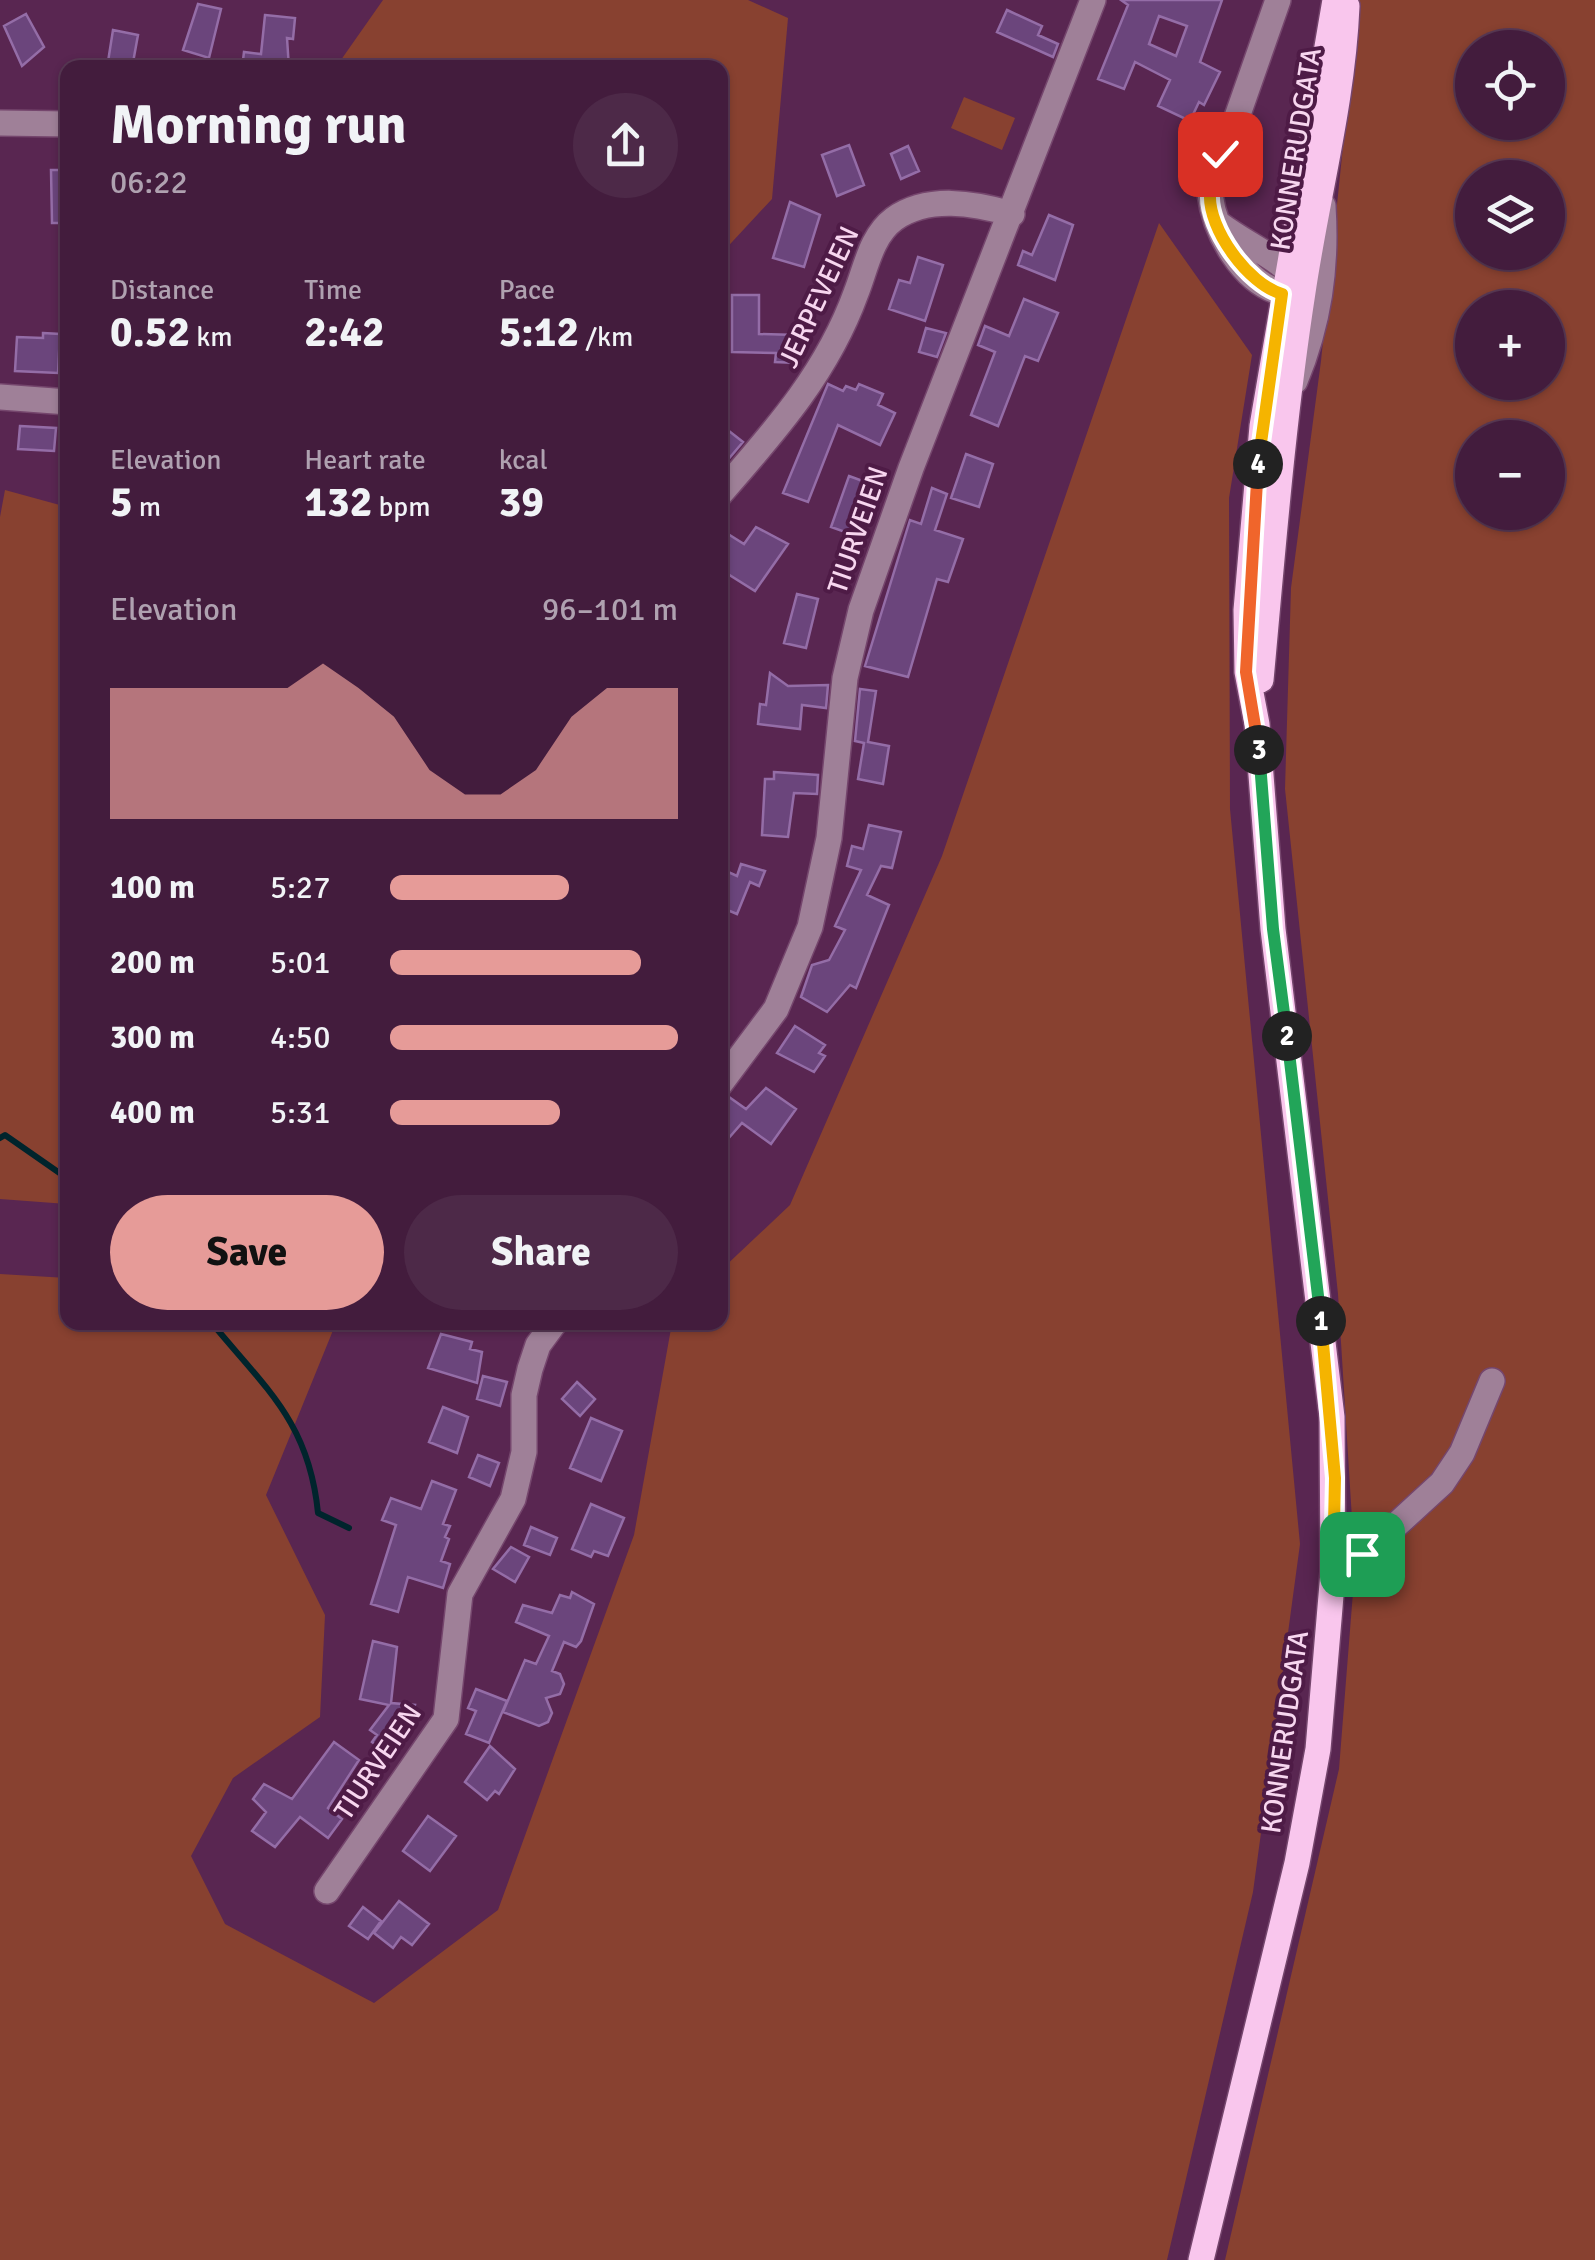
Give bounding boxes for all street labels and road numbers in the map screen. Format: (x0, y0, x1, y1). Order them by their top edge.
street label: KONNERUDGATA (1263, 45, 1329, 253)
street label: JERPEVEIEN (771, 221, 867, 373)
street label: TIURVEIEN (820, 462, 896, 598)
street label: KONNERUDGATA (1254, 1628, 1316, 1836)
street label: TIURVEIEN (327, 1698, 429, 1826)

